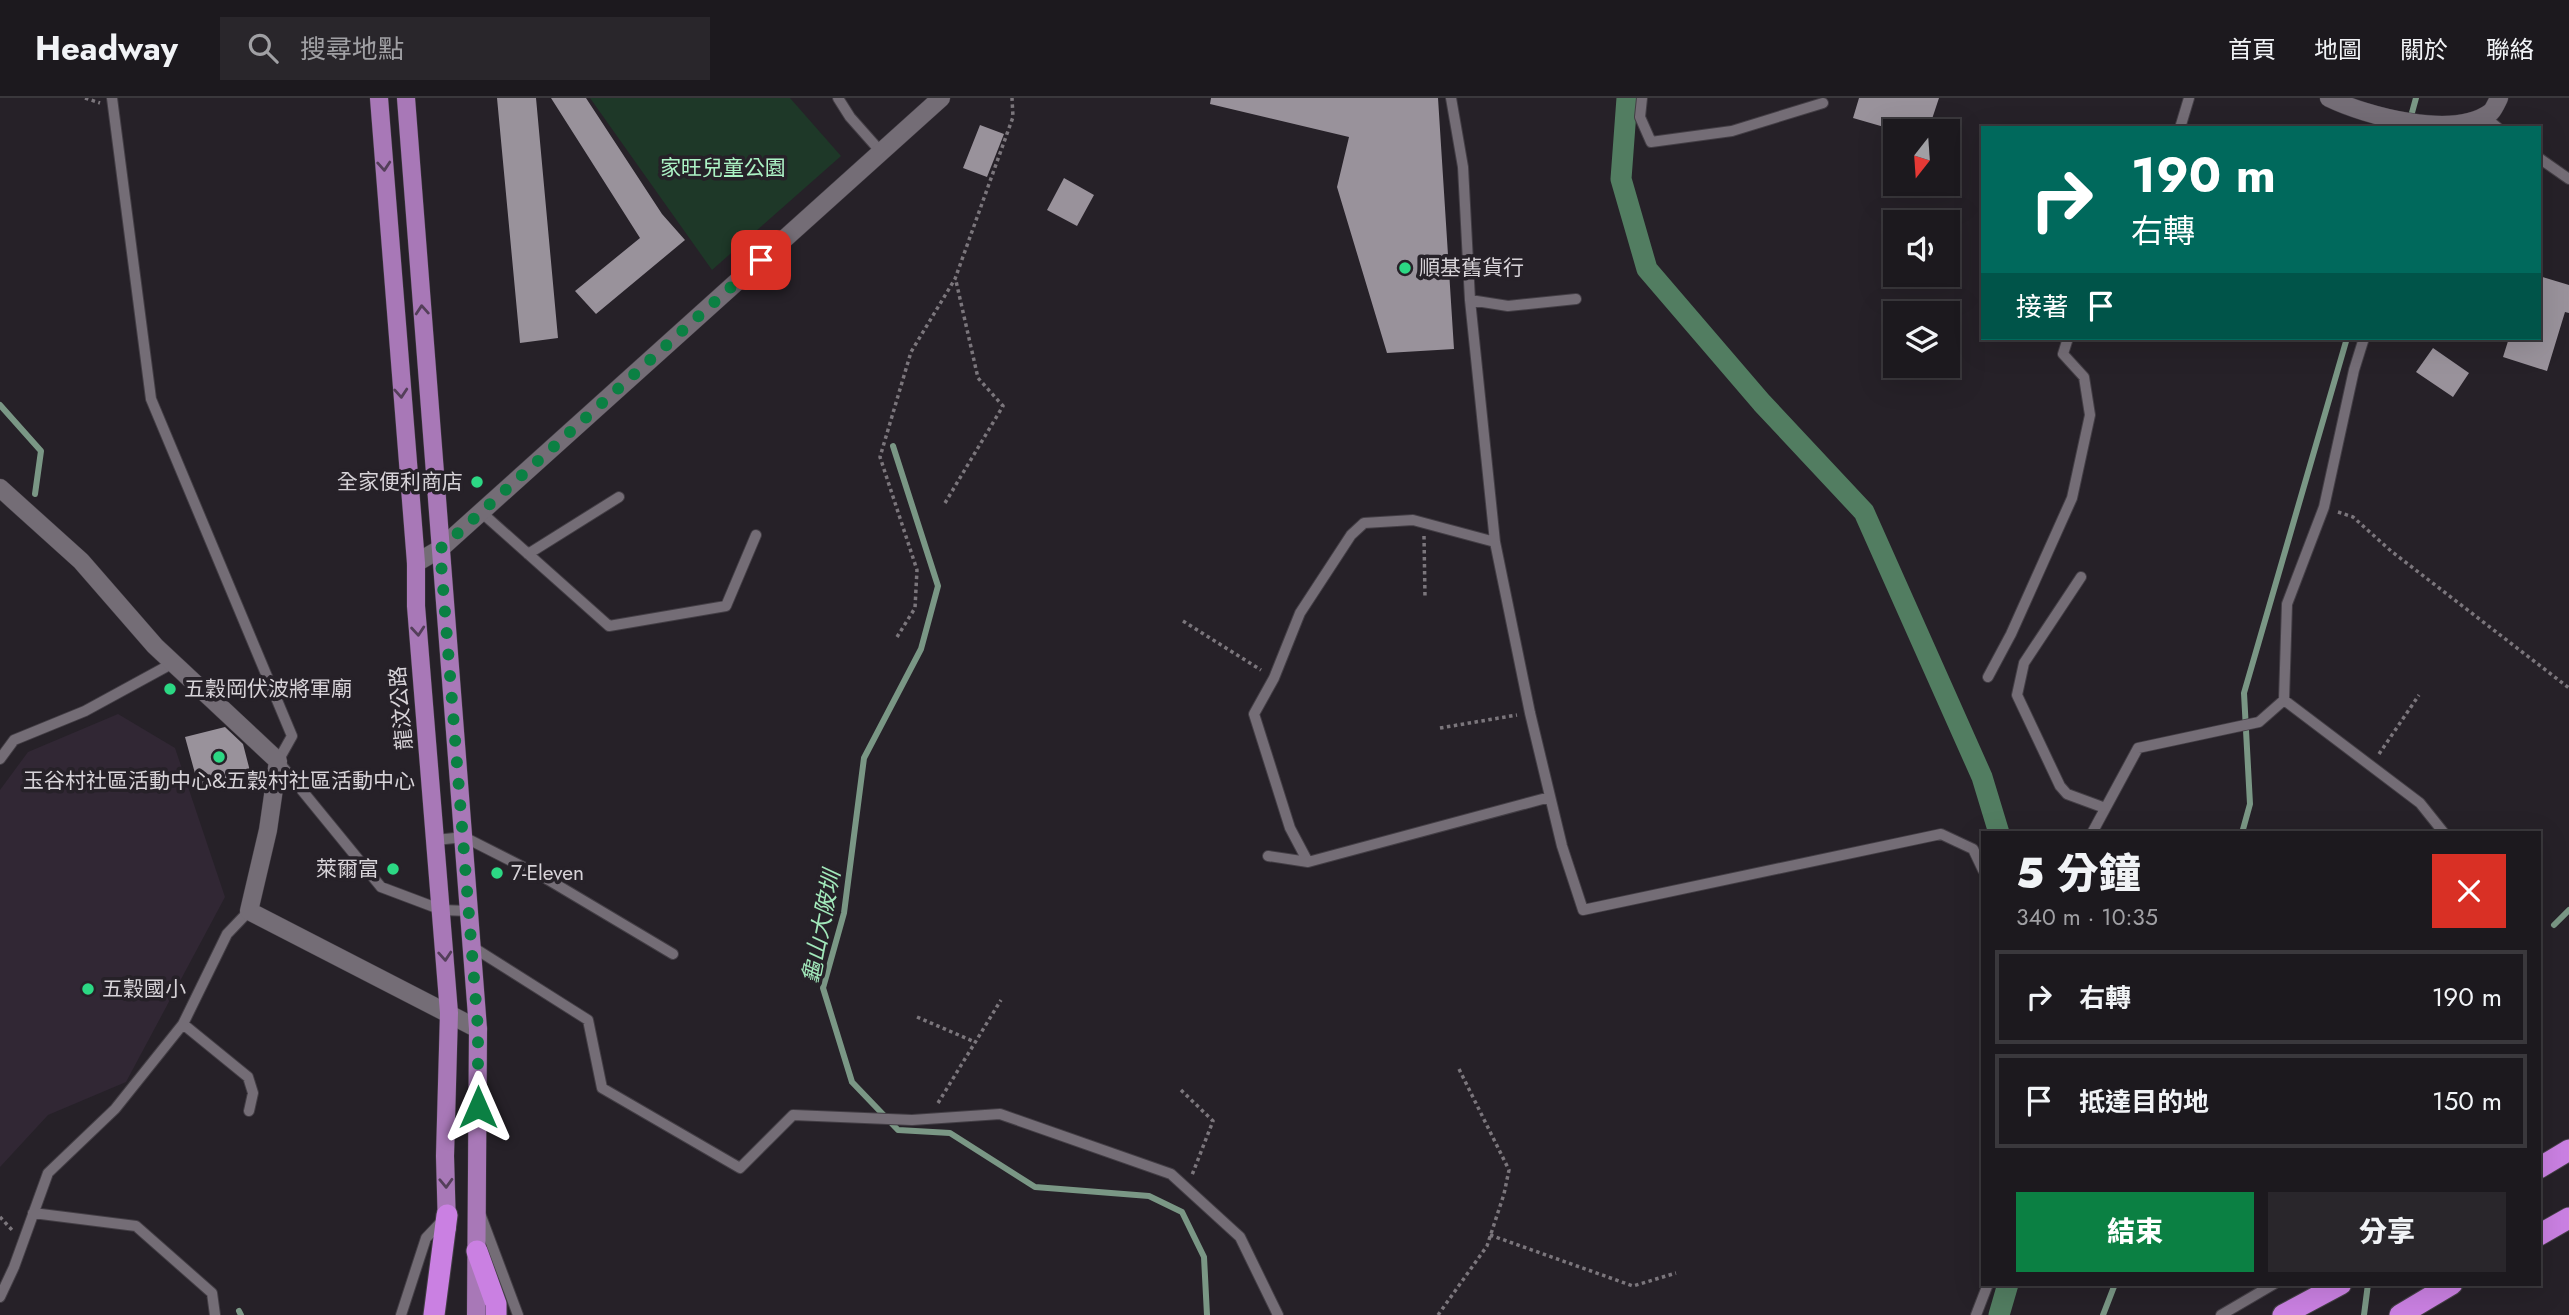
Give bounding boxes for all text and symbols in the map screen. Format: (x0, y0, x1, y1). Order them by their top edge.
search box (220, 17, 710, 80)
text: Headway (35, 25, 178, 72)
icon: search (244, 29, 282, 67)
text: 搜尋地點 (300, 30, 404, 68)
text: 首頁 (2228, 32, 2276, 67)
text: 地圖 (2314, 32, 2362, 67)
text: 關於 (2400, 32, 2448, 67)
text: 聯絡 (2486, 32, 2534, 67)
north arrow (1883, 119, 1960, 196)
map controls (1883, 119, 1960, 378)
text: 190 m (2131, 140, 2276, 210)
park label: 家旺兒童公園 (660, 153, 786, 183)
icon: right (2016, 154, 2107, 245)
one-way arrow (376, 161, 391, 172)
text: 右轉 (2131, 208, 2195, 254)
button: sound (1883, 210, 1960, 287)
pin (731, 230, 791, 290)
icon: arrive (742, 241, 780, 279)
place label: 順基舊貨行 (1419, 253, 1524, 283)
marker: 順基舊貨行 (1397, 260, 1413, 276)
icon: arrive (2082, 287, 2120, 325)
text: 接著 (2016, 288, 2068, 326)
button: layers (1883, 301, 1960, 378)
one-way arrow (415, 304, 430, 315)
one-way arrow (393, 388, 408, 399)
place label: 全家便利商店 (337, 467, 463, 497)
marker: 全家便利商店 (469, 474, 485, 490)
one-way arrow (410, 626, 425, 637)
street label: 龍汶公路 (382, 665, 420, 751)
place label: 五穀岡伏波將軍廟 (184, 674, 352, 704)
marker: 五穀岡伏波將軍廟 (162, 681, 178, 697)
marker: 玉谷村社區活動中心&五穀村社區活動中心 (211, 749, 227, 765)
place label: 玉谷村社區活動中心&五穀村社區活動中心 (23, 766, 415, 796)
text: 5 分鐘 (2016, 843, 2141, 904)
place label: 萊爾富 (316, 854, 379, 884)
button: close (2432, 854, 2506, 928)
place label: 7-Eleven (511, 858, 584, 888)
marker: 萊爾富 (385, 861, 401, 877)
water label: 龜山大陂圳 (793, 864, 849, 987)
marker: 7-Eleven (489, 865, 505, 881)
text: 340 m · 10:35 (2016, 900, 2158, 934)
one-way arrow (437, 951, 452, 962)
place label: 五穀國小 (102, 974, 186, 1004)
icon: right (2020, 978, 2058, 1016)
text: 190 m (2432, 978, 2502, 1016)
text: 右轉 (2079, 979, 2131, 1017)
marker: 五穀國小 (80, 981, 96, 997)
position arrow (441, 1070, 515, 1144)
icon: arrive (2020, 1082, 2058, 1120)
text: 150 m (2432, 1082, 2502, 1120)
text: 抵達目的地 (2079, 1083, 2209, 1121)
one-way arrow (439, 1178, 454, 1189)
button: 結束 (2016, 1192, 2254, 1272)
button: 分享 (2268, 1192, 2506, 1272)

